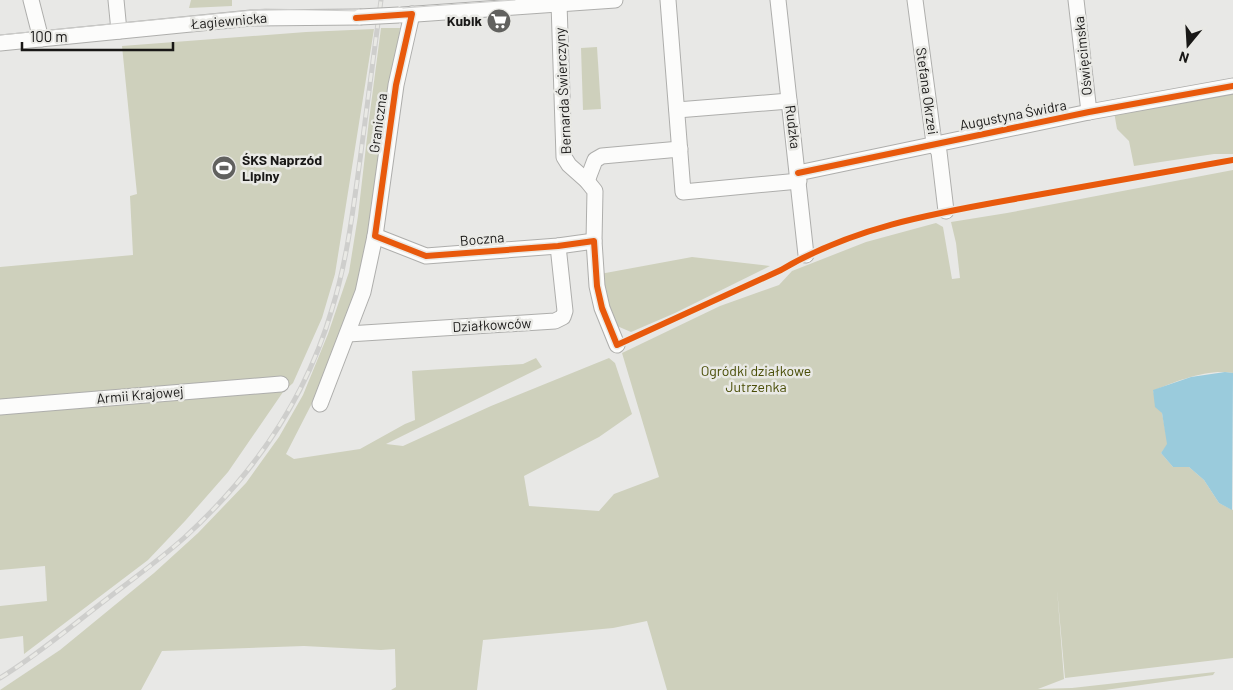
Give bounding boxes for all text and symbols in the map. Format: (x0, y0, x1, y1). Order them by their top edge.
supermarket icon: Kubik (486, 8, 512, 34)
street label: Łagiewnicka (189, 9, 268, 32)
place label: Kubik (447, 12, 483, 29)
street label: Oświęcimska (1070, 16, 1095, 96)
scale bar (22, 20, 174, 52)
north arrow (1163, 20, 1213, 70)
text: 100 m (30, 27, 68, 45)
street label: Bernarda Świerczyny (551, 27, 574, 155)
street label: Stefana Okrzei (913, 46, 942, 136)
text: N (1177, 48, 1191, 67)
street label: Graniczna (365, 92, 390, 154)
street label: Augustyna Świdra (958, 96, 1068, 133)
street label: Rudzka (782, 104, 805, 150)
place label: ŚKS Naprzód Lipiny (242, 151, 322, 184)
sports icon: ŚKS Naprzód Lipiny (211, 155, 237, 181)
street label: Boczna (459, 228, 505, 249)
street label: Działkowców (452, 314, 532, 335)
park label: Ogródki działkowe Jutrzenka (701, 362, 811, 395)
street label: Armii Krajowej (96, 382, 184, 407)

